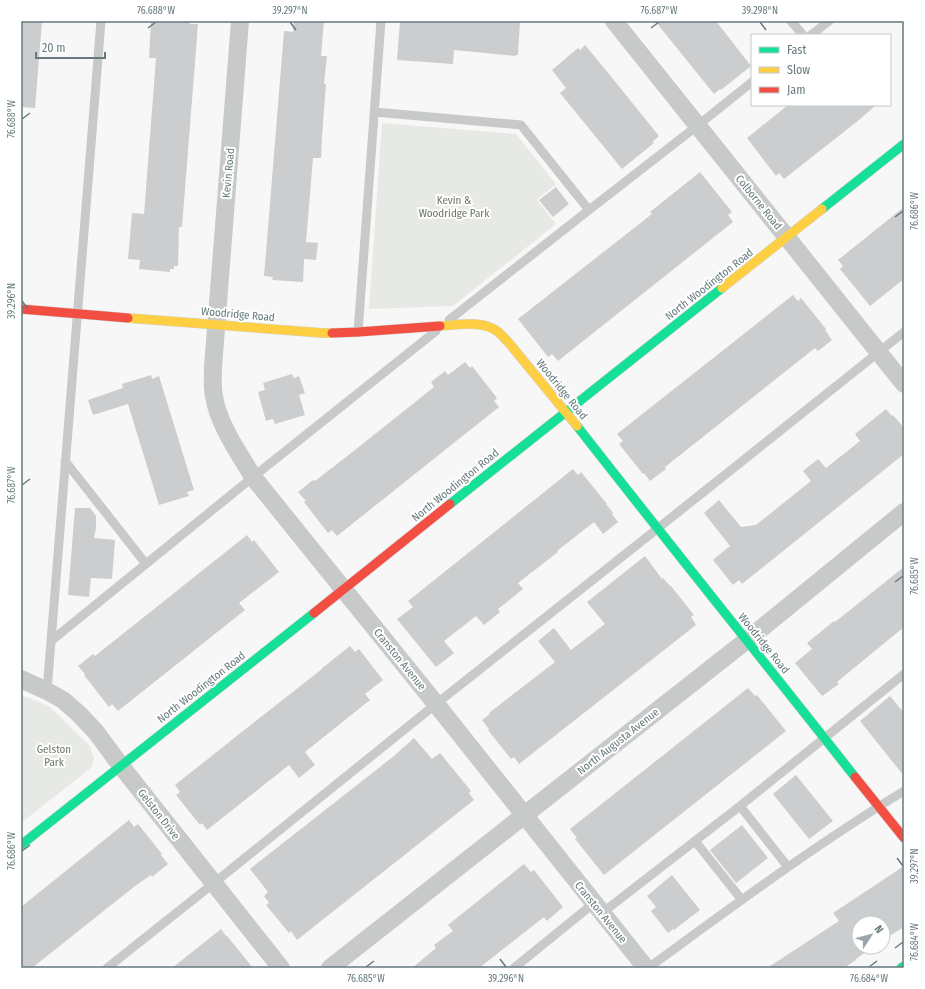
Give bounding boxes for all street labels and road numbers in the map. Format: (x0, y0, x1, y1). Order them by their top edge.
street label: Kevin Road (220, 148, 237, 198)
street label: Colborne Road (733, 173, 784, 232)
street label: North Woodington Road (663, 246, 756, 323)
street label: Woodridge Road (201, 305, 275, 324)
street label: Woodridge Road (533, 357, 590, 422)
street label: North Woodington Road (409, 446, 501, 524)
street label: Woodridge Road (735, 611, 792, 676)
street label: Cranston Avenue (371, 626, 428, 693)
street label: North Woodington Road (155, 649, 248, 726)
street label: North Augusta Avenue (575, 706, 662, 777)
street label: Gelston Drive (135, 787, 182, 842)
street label: Cranston Avenue (572, 879, 629, 946)

